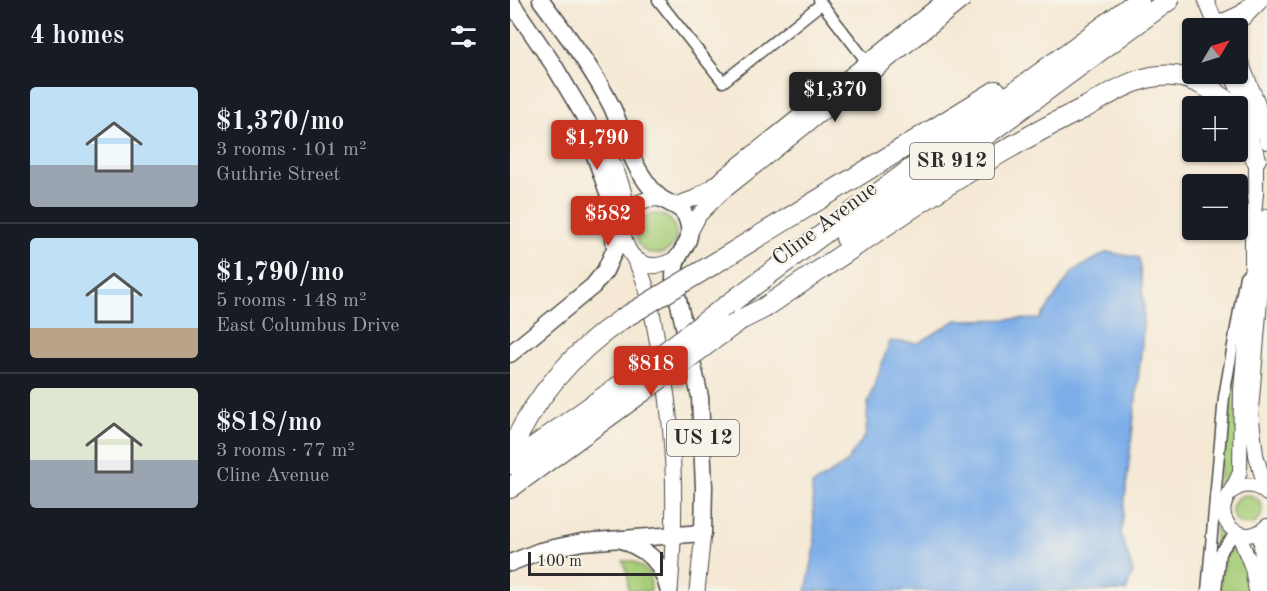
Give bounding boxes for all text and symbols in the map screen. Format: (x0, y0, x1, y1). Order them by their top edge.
north arrow (1182, 18, 1248, 84)
map controls (1182, 18, 1248, 240)
icon: filters (447, 20, 480, 53)
text: 4 homes (30, 23, 124, 49)
pin: $1,370 (786, 72, 884, 123)
text: $1,370 (803, 81, 867, 101)
button: + (1182, 96, 1248, 162)
text: $1,370/mo (216, 109, 344, 135)
icon: home (78, 111, 150, 183)
pin: $1,790 (548, 120, 646, 171)
text: $1,790 (565, 129, 629, 149)
text: 3 rooms · 101 m² (216, 140, 366, 160)
road number: SR 912 (910, 143, 994, 179)
text: Guthrie Street (216, 165, 340, 185)
button: − (1182, 174, 1248, 240)
street label: Cline Avenue (769, 178, 881, 270)
pin: $582 (572, 196, 644, 247)
text: $582 (585, 205, 631, 225)
text: $1,790/mo (216, 260, 344, 286)
icon: home (78, 262, 150, 334)
text: 5 rooms · 148 m² (216, 291, 366, 311)
text: East Columbus Drive (216, 316, 399, 336)
pin: $818 (615, 346, 687, 397)
text: $818 (628, 355, 674, 375)
text: $818/mo (216, 410, 322, 436)
icon: home (78, 412, 150, 484)
road number: US 12 (667, 420, 739, 456)
text: 3 rooms · 77 m² (216, 441, 355, 461)
text: Cline Avenue (216, 466, 329, 486)
scale bar (528, 549, 663, 576)
text: 100 m (537, 554, 582, 570)

